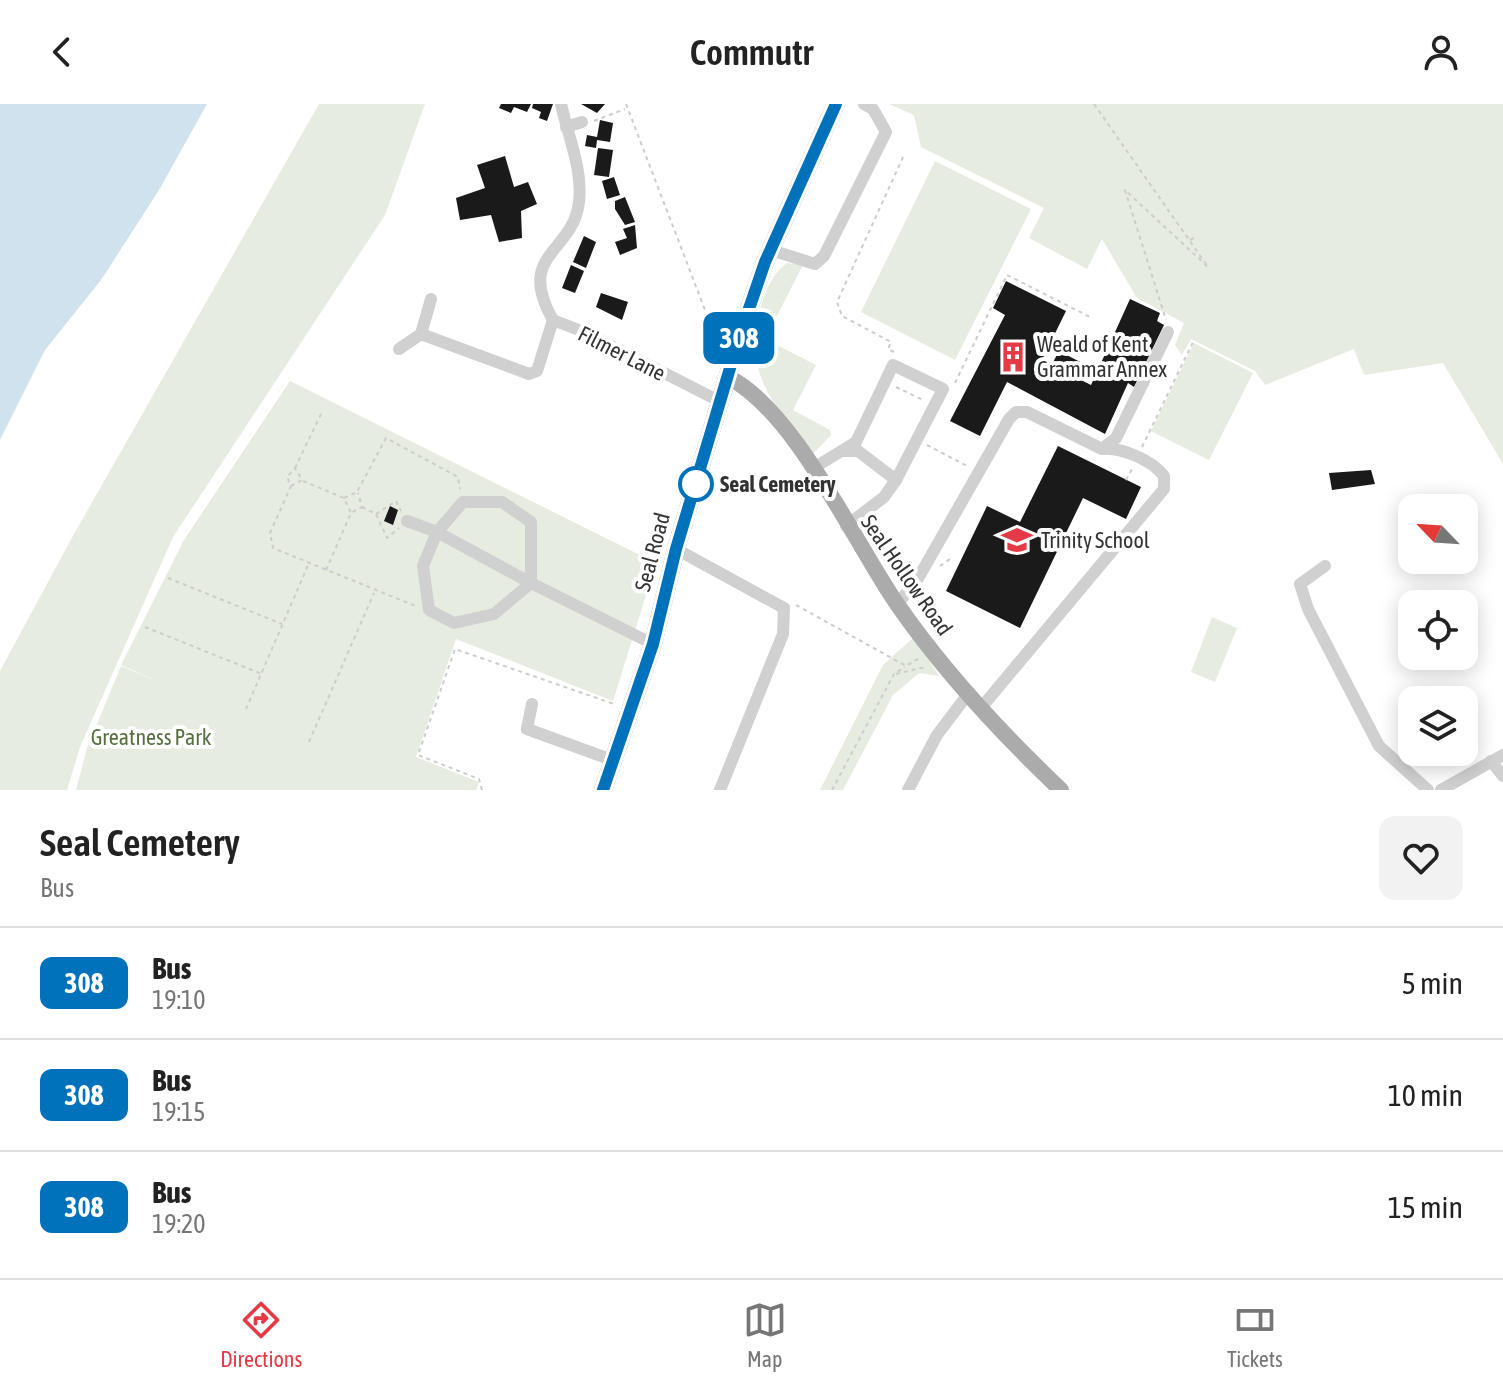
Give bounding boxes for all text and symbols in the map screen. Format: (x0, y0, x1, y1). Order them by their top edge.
icon: back (40, 30, 84, 74)
icon: person (1419, 30, 1463, 74)
text: Commutr (690, 31, 813, 73)
line badge: 308 (693, 312, 785, 364)
street label: Filmer Lane (574, 320, 670, 386)
text: 308 (719, 322, 759, 354)
place label: Weald of Kent Grammar Annex (1037, 331, 1167, 382)
building icon: Weald of Kent Grammar Annex (996, 340, 1030, 374)
marker: Seal Cemetery (679, 467, 713, 501)
place label: Seal Cemetery (720, 471, 836, 497)
north arrow (1398, 494, 1478, 574)
map controls (1398, 494, 1478, 766)
street label: Seal Road (629, 510, 675, 594)
street label: Seal Hollow Road (856, 510, 958, 640)
school or university icon: Trinity School (1000, 523, 1034, 557)
place label: Trinity School (1041, 527, 1150, 553)
button: locate (1398, 590, 1478, 670)
button: layers (1398, 686, 1478, 766)
park label: Greatness Park (91, 724, 212, 750)
button: heart (1379, 816, 1463, 900)
text: Seal Cemetery (40, 821, 240, 864)
text: Bus (40, 873, 74, 903)
text: Bus (152, 951, 191, 985)
text: 5 min (1402, 966, 1463, 1000)
text: 308 (64, 967, 104, 999)
text: 19:10 (152, 985, 206, 1015)
text: Bus (152, 1063, 191, 1097)
text: 10 min (1388, 1078, 1463, 1112)
text: 308 (64, 1079, 104, 1111)
text: 19:15 (152, 1097, 206, 1127)
text: Bus (152, 1175, 191, 1209)
text: 15 min (1388, 1190, 1463, 1224)
text: 308 (64, 1191, 104, 1223)
text: 19:20 (152, 1209, 206, 1239)
tab: Directions (220, 1298, 302, 1372)
tab: Map (743, 1298, 787, 1372)
tab: Tickets (1227, 1298, 1283, 1372)

